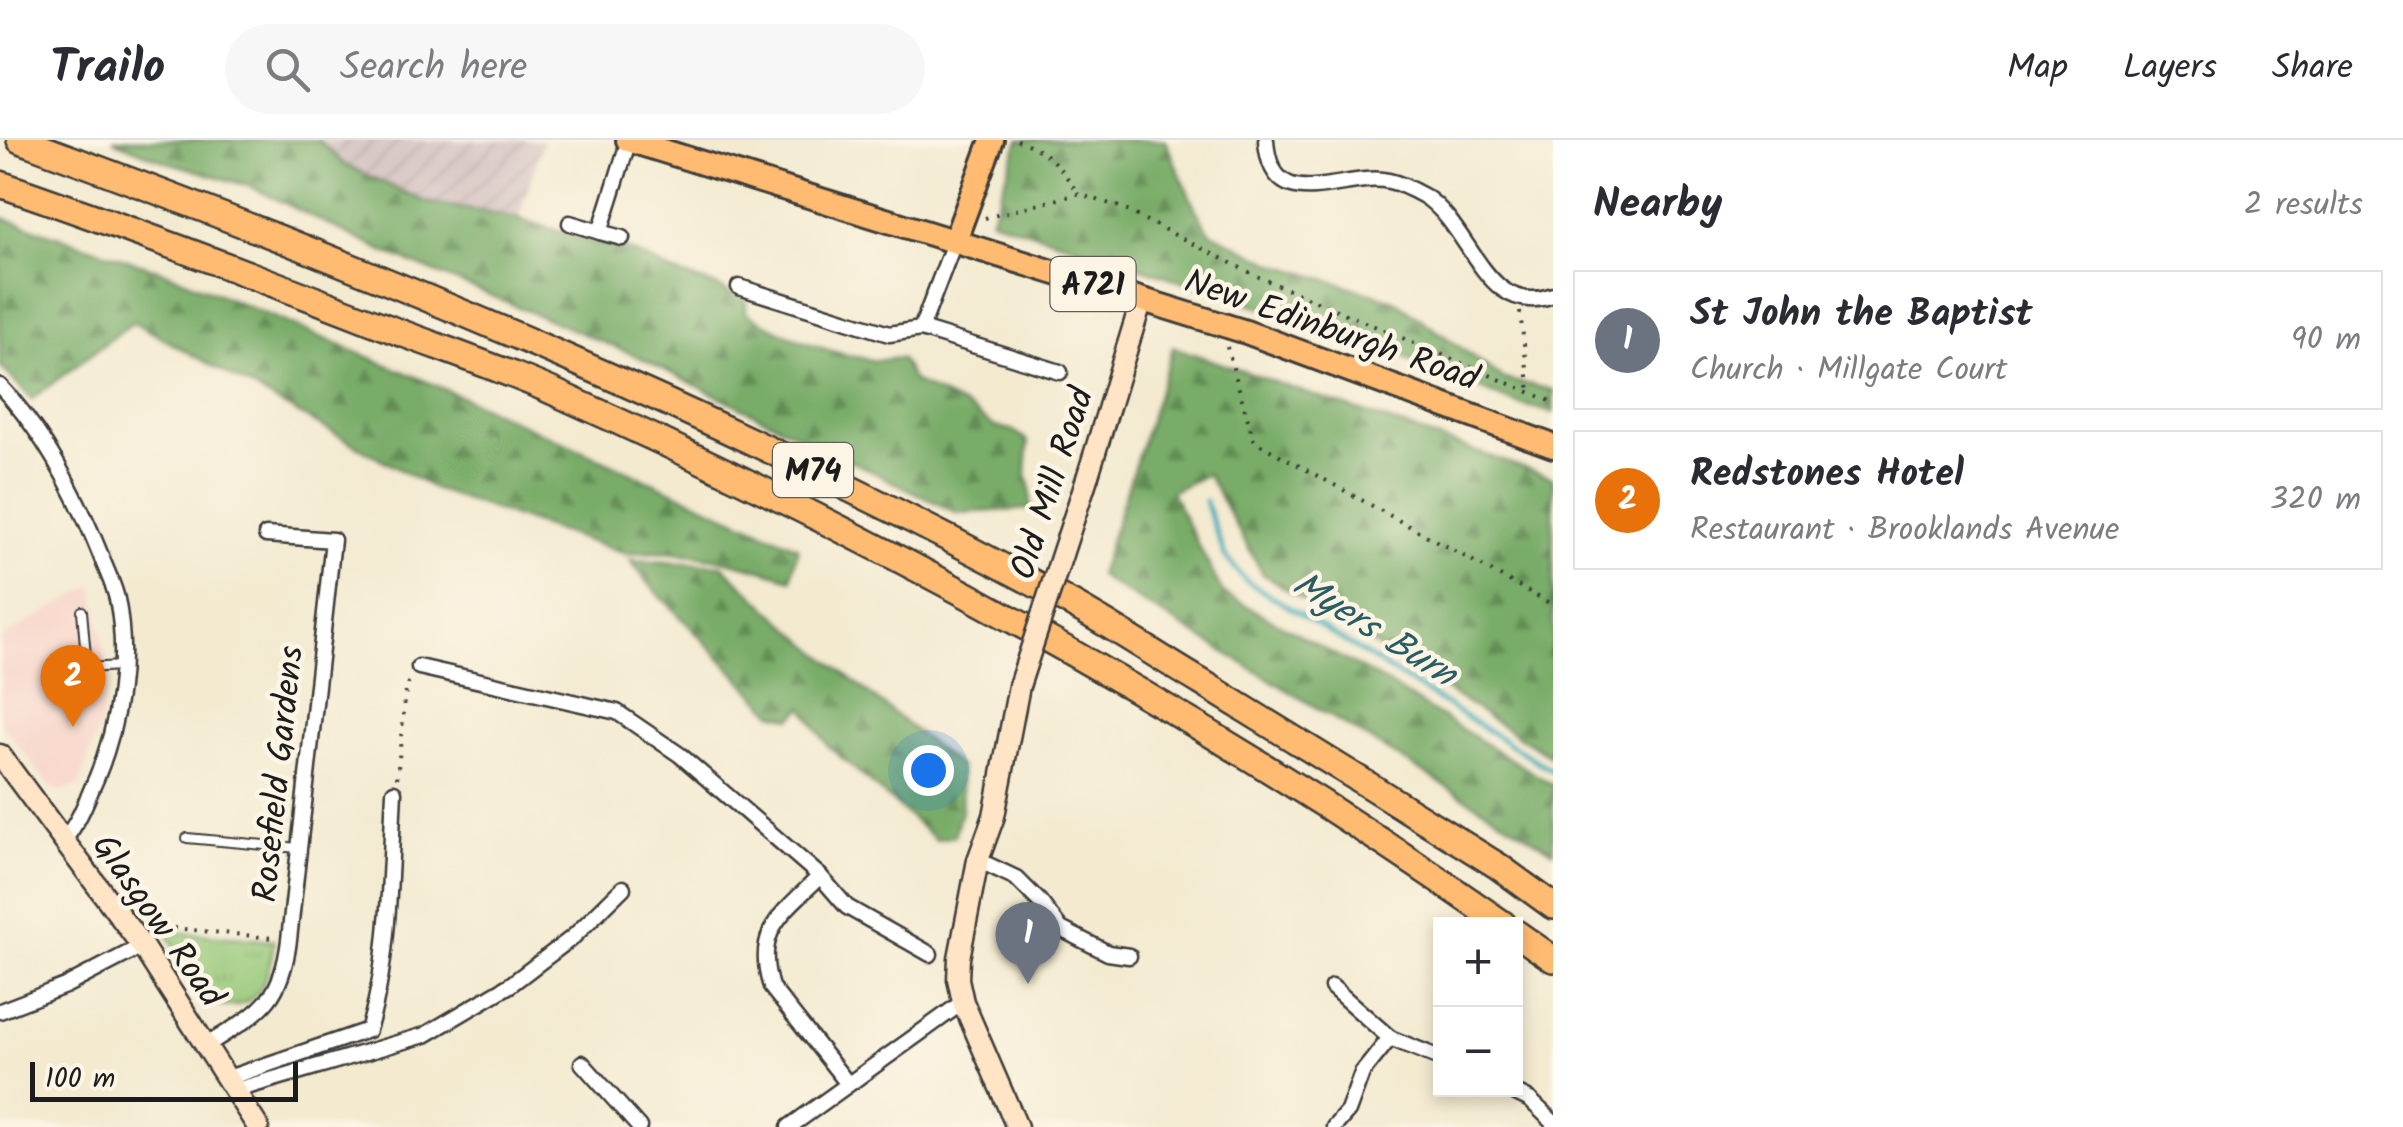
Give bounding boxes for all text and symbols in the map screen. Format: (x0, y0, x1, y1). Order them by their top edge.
search box (225, 24, 925, 114)
text: Trailo (50, 31, 165, 107)
text: Search here (340, 39, 527, 99)
text: Map (2007, 41, 2068, 97)
text: Layers (2123, 41, 2217, 97)
text: Share (2272, 41, 2353, 97)
icon: search (260, 42, 315, 97)
text: Nearby (1593, 172, 1722, 239)
text: 2 results (2244, 180, 2363, 231)
street label: New Edinburgh Road (1176, 255, 1487, 409)
road number: A721 (1050, 257, 1136, 311)
text: St John the Baptist (1690, 285, 2033, 345)
text: 1 (1623, 315, 1632, 366)
text: 90 m (2291, 315, 2361, 366)
text: Church · Millgate Court (1690, 345, 2007, 396)
street label: Old Mill Road (997, 379, 1112, 587)
road number: M74 (773, 443, 853, 497)
text: Redstones Hotel (1690, 445, 1964, 505)
text: 2 (1618, 475, 1637, 526)
text: 320 m (2270, 475, 2361, 526)
text: Restaurant · Brooklands Avenue (1690, 505, 2119, 556)
water label: Myers Burn (1279, 556, 1470, 706)
street label: Rosefield Gardens (239, 643, 321, 905)
pin: 2 (40, 644, 106, 727)
your location (903, 745, 954, 796)
street label: Glasgow Road (76, 823, 238, 1022)
pin: 1 (996, 902, 1060, 984)
map controls (1433, 917, 1523, 1097)
button: + (1433, 917, 1523, 1007)
button: − (1433, 1007, 1523, 1097)
scale bar (30, 1057, 298, 1102)
text: 100 m (45, 1057, 115, 1102)

